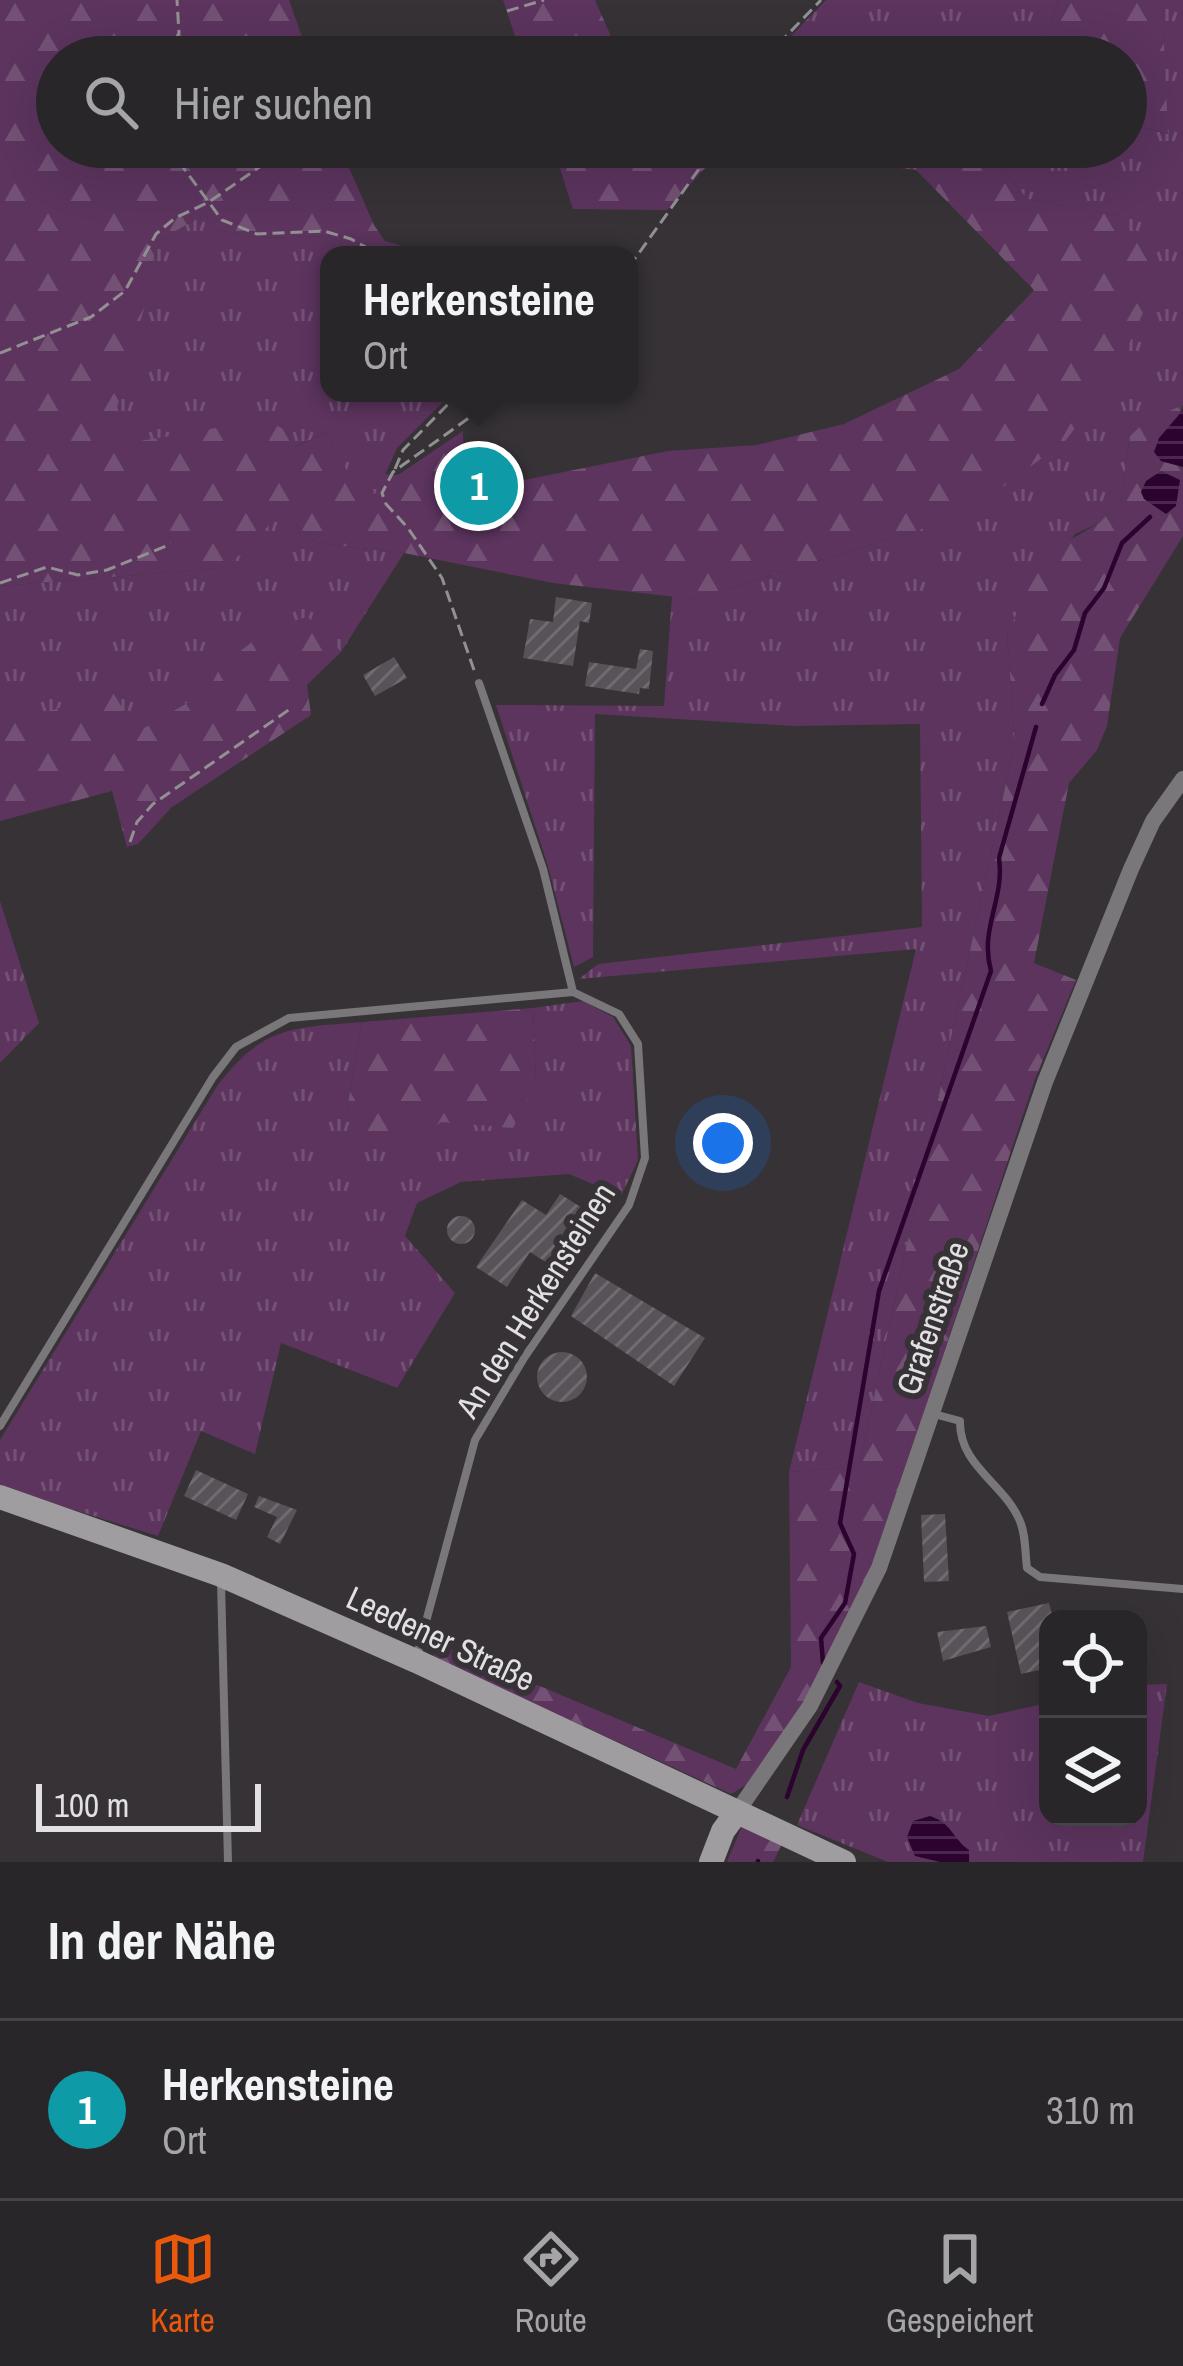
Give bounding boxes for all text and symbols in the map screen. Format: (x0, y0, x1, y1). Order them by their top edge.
search box (36, 36, 1147, 168)
icon: search (78, 69, 144, 135)
text: Hier suchen (174, 72, 373, 133)
popup (320, 246, 638, 402)
text: Herkensteine (363, 268, 595, 329)
text: Ort (363, 329, 408, 381)
pin: 1 (440, 441, 518, 531)
your location (693, 1113, 753, 1173)
street label: An den Herkensteinen (444, 1174, 625, 1427)
street label: Grafenstraße (885, 1235, 979, 1401)
street label: Leedener Straße (340, 1575, 542, 1701)
map controls (1039, 1610, 1147, 1826)
button: locate (1039, 1610, 1147, 1718)
button: layers (1039, 1718, 1147, 1826)
scale bar (36, 1778, 261, 1831)
text: 100 m (54, 1783, 129, 1827)
text: In der Nähe (48, 1906, 276, 1975)
text: Herkensteine (162, 2053, 394, 2114)
text: 1 (78, 2084, 96, 2136)
text: 310 m (1046, 2084, 1135, 2136)
text: Ort (162, 2114, 206, 2166)
tab: Karte (150, 2226, 216, 2342)
tab: Route (515, 2226, 587, 2342)
tab: Gespeichert (886, 2226, 1033, 2342)

